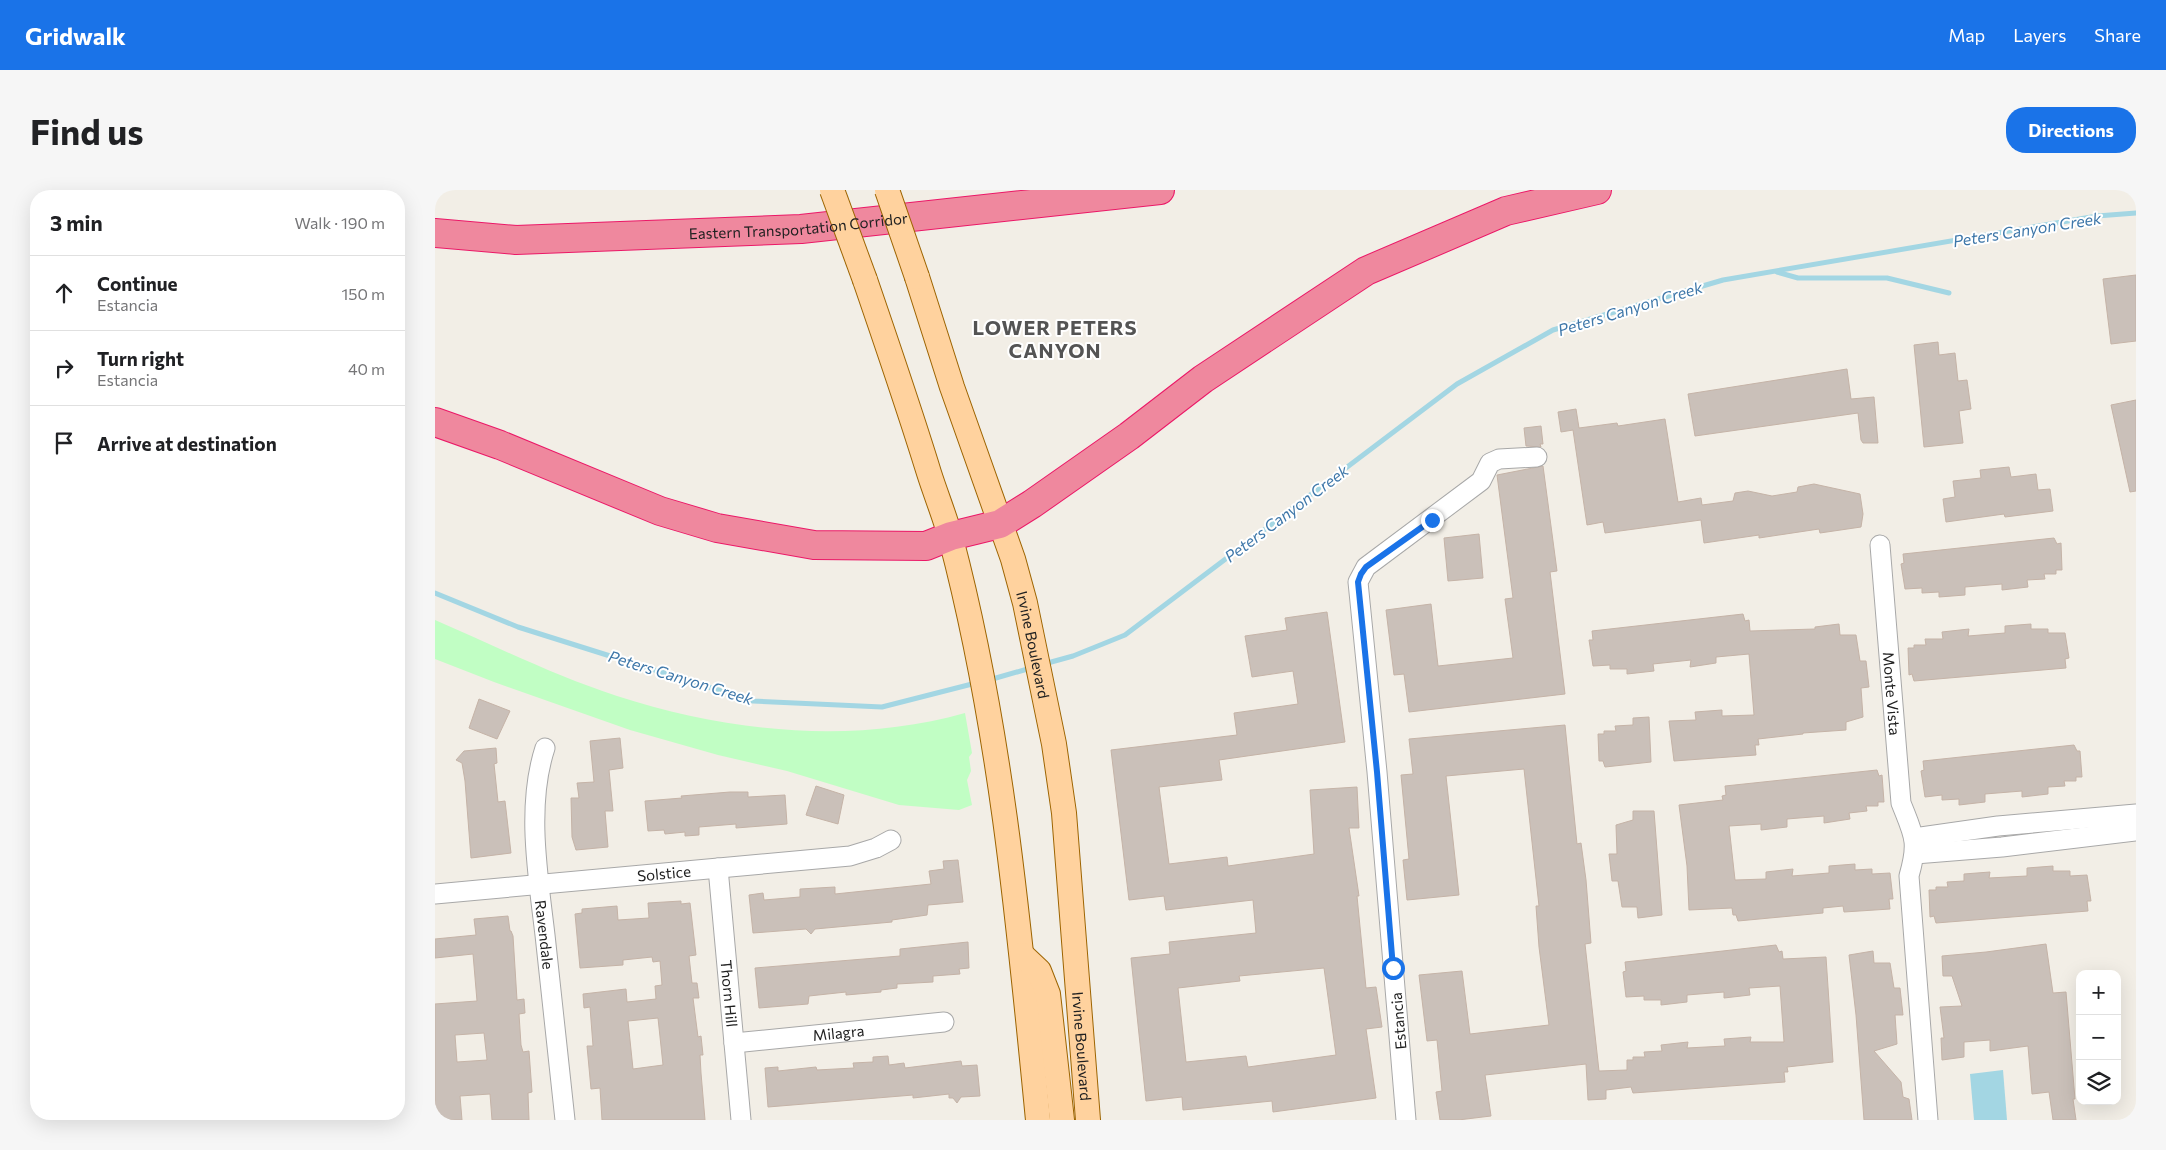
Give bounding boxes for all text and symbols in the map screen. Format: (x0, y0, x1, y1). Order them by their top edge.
text: Gridwalk (25, 21, 126, 50)
text: Map (1948, 24, 1985, 46)
text: Layers (2013, 24, 2066, 46)
text: Share (2094, 24, 2141, 46)
button: Directions (2006, 107, 2136, 153)
text: Find us (30, 109, 144, 152)
street label: Eastern Transportation Corridor (688, 208, 909, 242)
water label: Peters Canyon Creek (1951, 208, 2103, 250)
text: 3 min (50, 210, 103, 235)
text: Walk · 190 m (295, 213, 385, 232)
text: Continue (97, 272, 177, 295)
water label: Peters Canyon Creek (1555, 277, 1705, 339)
icon: ahead (50, 279, 78, 307)
text: 150 m (342, 284, 385, 303)
text: Estancia (97, 295, 158, 314)
district label: LOWER PETERS CANYON (972, 315, 1138, 362)
text: Turn right (97, 347, 184, 370)
icon: right (50, 354, 78, 382)
text: 40 m (348, 359, 385, 378)
text: Estancia (97, 370, 158, 389)
icon: arrive (50, 429, 78, 457)
text: Arrive at destination (97, 432, 277, 455)
water label: Peters Canyon Creek (1220, 460, 1352, 566)
route end (1421, 509, 1444, 532)
street label: Irvine Boulevard (1013, 589, 1053, 700)
water label: Peters Canyon Creek (606, 646, 756, 708)
street label: Monte Vista (1880, 651, 1904, 736)
street label: Solstice (636, 862, 692, 884)
street label: Ravendale (532, 899, 558, 970)
route start (1382, 957, 1405, 980)
street label: Thorn Hill (717, 959, 741, 1028)
map controls (2076, 970, 2121, 1105)
button: + (2076, 970, 2121, 1015)
street label: Irvine Boulevard (1069, 991, 1095, 1101)
street label: Estancia (1387, 992, 1409, 1050)
button: − (2076, 1015, 2121, 1060)
street label: Milagra (812, 1021, 865, 1044)
button: layers (2076, 1060, 2121, 1105)

